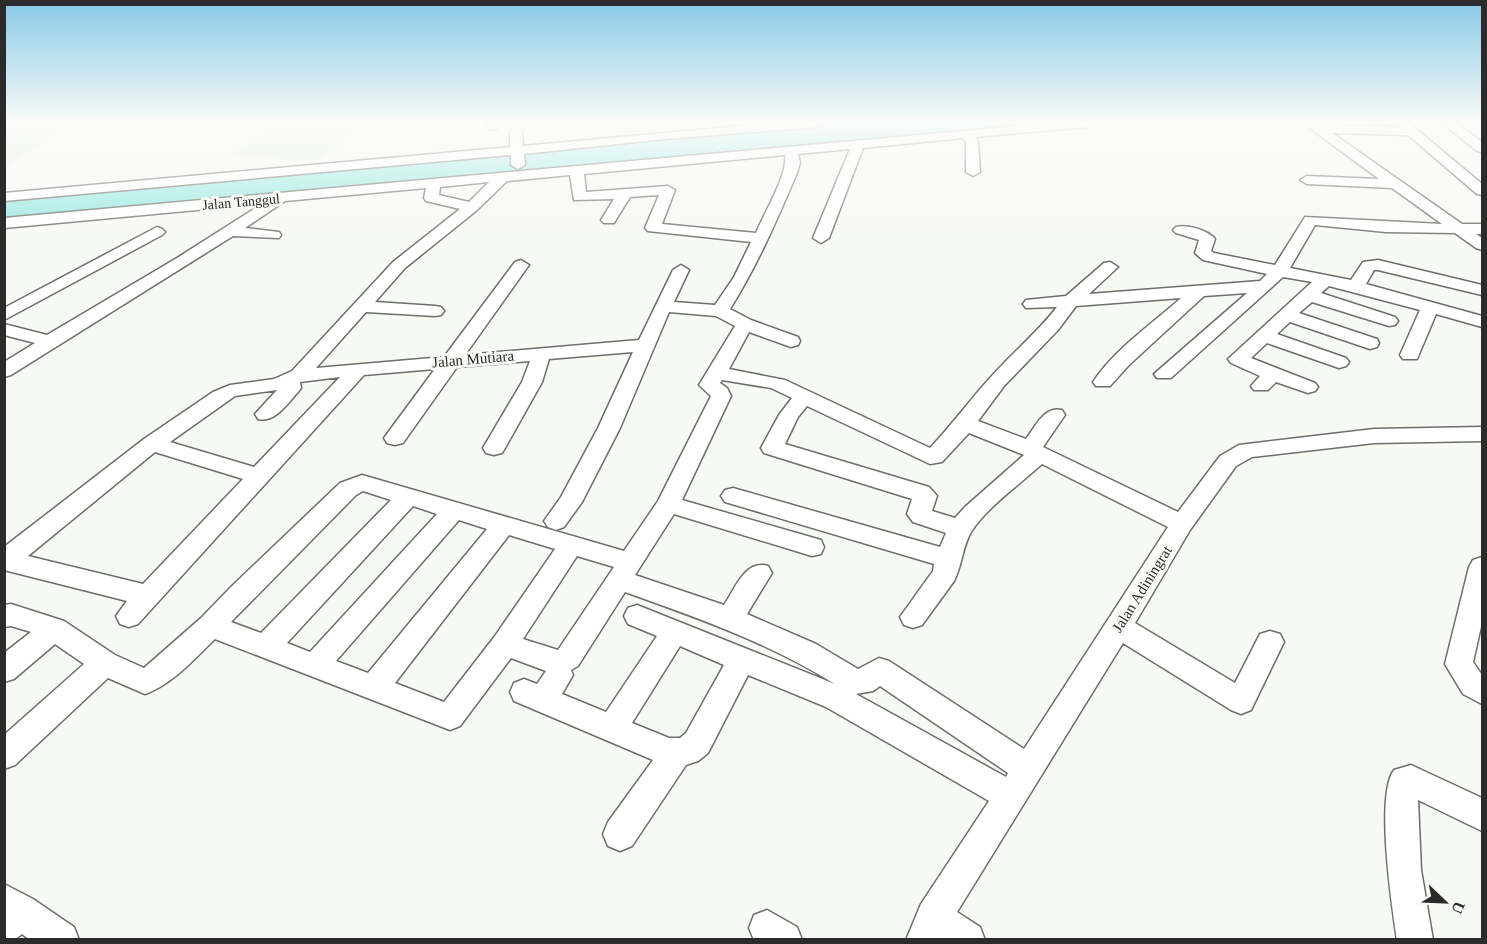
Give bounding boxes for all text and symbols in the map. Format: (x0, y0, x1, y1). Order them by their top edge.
street label: Jalan Tanggul (202, 191, 280, 213)
street label: Jalan Mutiara (431, 347, 515, 371)
street label: Jalan Adiningrat (1109, 542, 1175, 635)
north arrow (1415, 872, 1475, 932)
text: U (1448, 899, 1468, 917)

